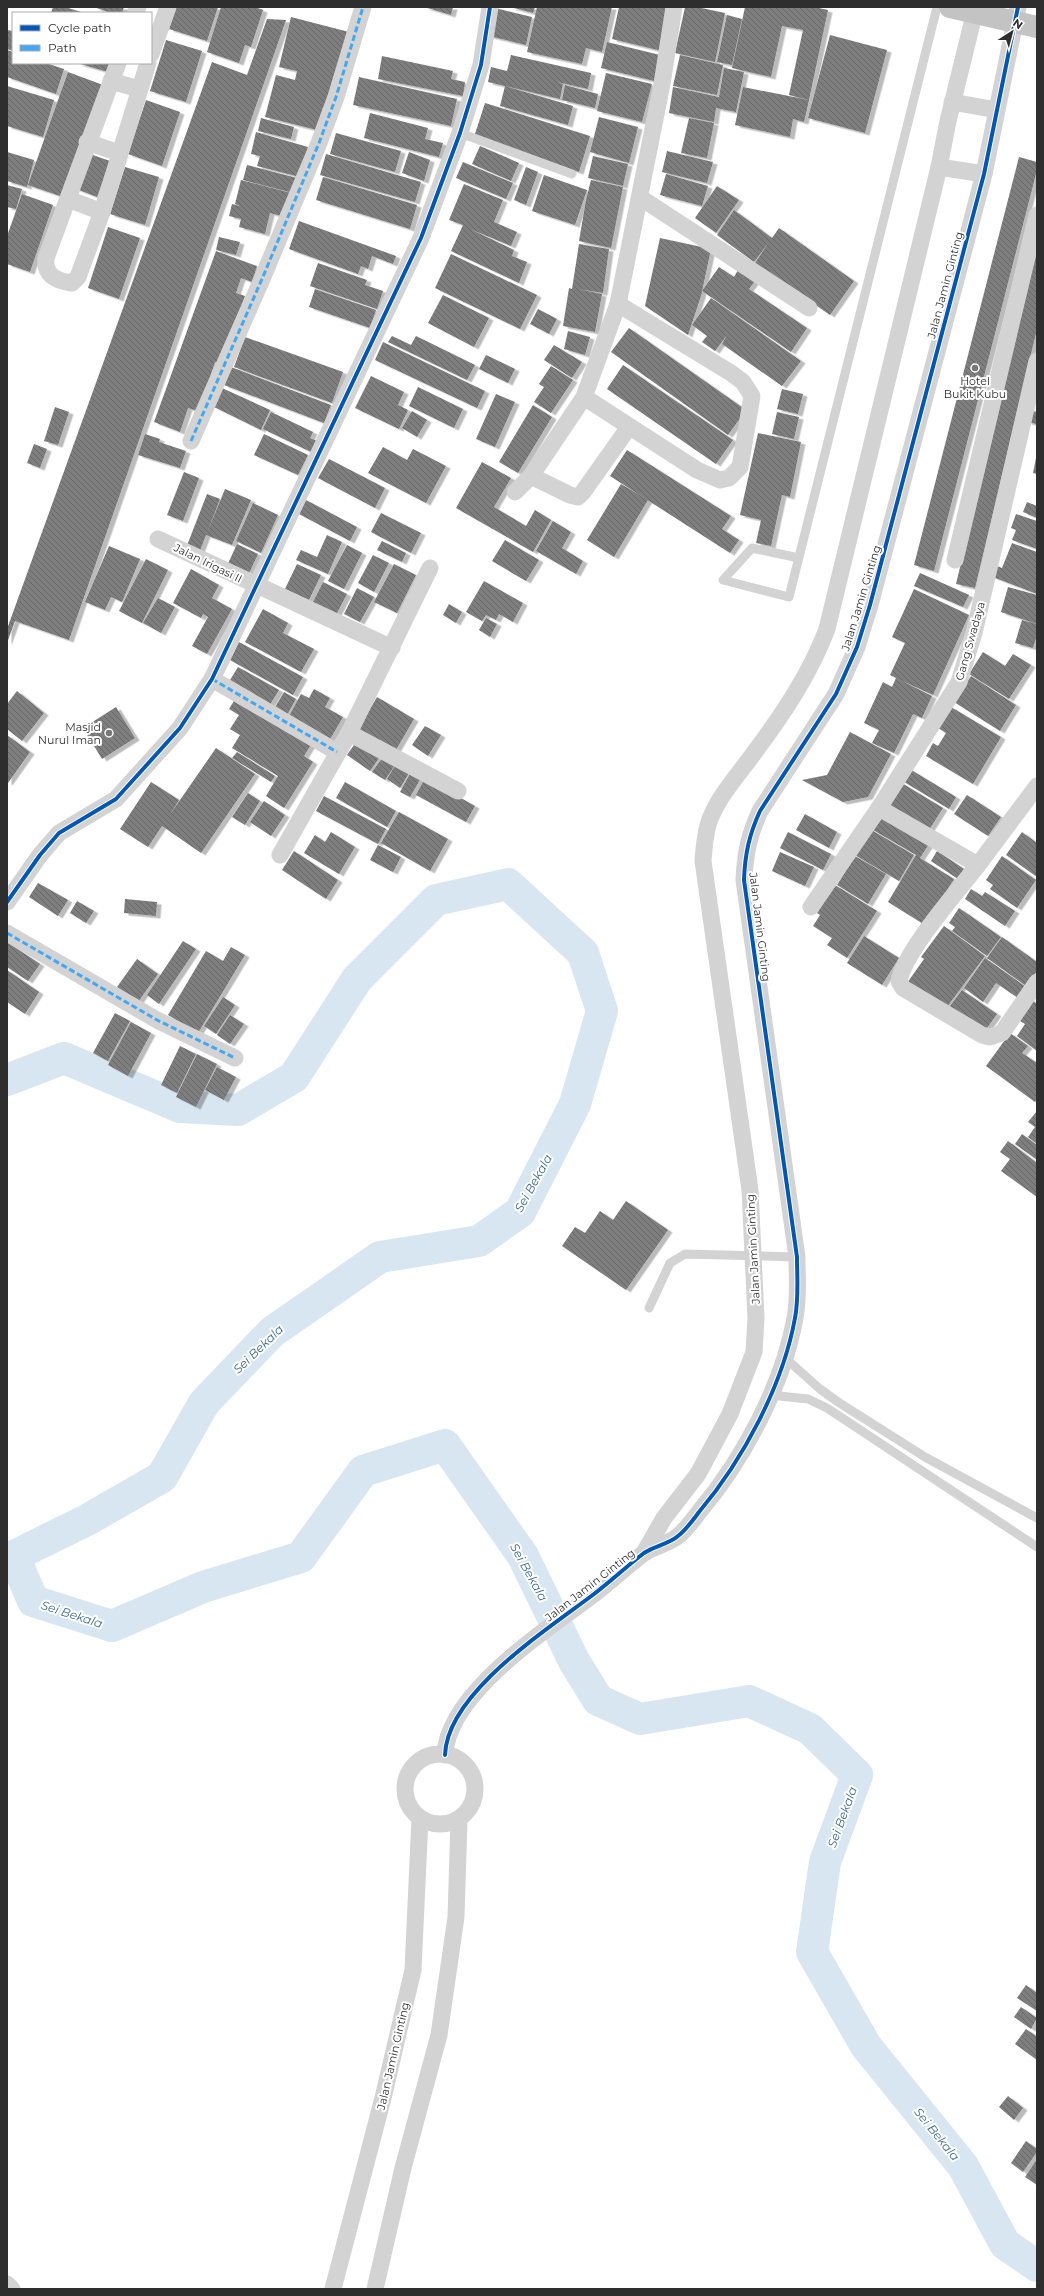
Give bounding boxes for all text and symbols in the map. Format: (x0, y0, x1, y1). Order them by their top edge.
legend (12, 12, 152, 64)
north arrow (992, 12, 1032, 52)
text: N (1010, 16, 1026, 32)
text: Cycle path (48, 20, 111, 35)
text: Path (48, 40, 77, 55)
street label: Jalan Jamin Ginting (924, 230, 966, 341)
marker: Hotel Bukit Kubu (970, 363, 980, 373)
place label: Hotel Bukit Kubu (944, 374, 1006, 401)
street label: Jalan Irigasi II (171, 540, 244, 586)
street label: Jalan Jamin Ginting (838, 543, 884, 654)
street label: Gang Swadaya (952, 600, 988, 682)
place label: Masjid Nurul Iman (38, 720, 101, 747)
marker: Masjid Nurul Iman (104, 728, 114, 738)
street label: Jalan Jamin Ginting (746, 871, 774, 982)
water label: Sei Bekala (511, 1152, 555, 1214)
street label: Jalan Jamin Ginting (743, 1194, 763, 1305)
water label: Sei Bekala (230, 1321, 286, 1377)
water label: Sei Bekala (507, 1541, 551, 1603)
street label: Jalan Jamin Ginting (542, 1546, 638, 1625)
water label: Sei Bekala (39, 1597, 105, 1631)
water label: Sei Bekala (824, 1785, 860, 1849)
street label: Jalan Jamin Ginting (374, 2001, 412, 2112)
water label: Sei Bekala (911, 2105, 963, 2163)

